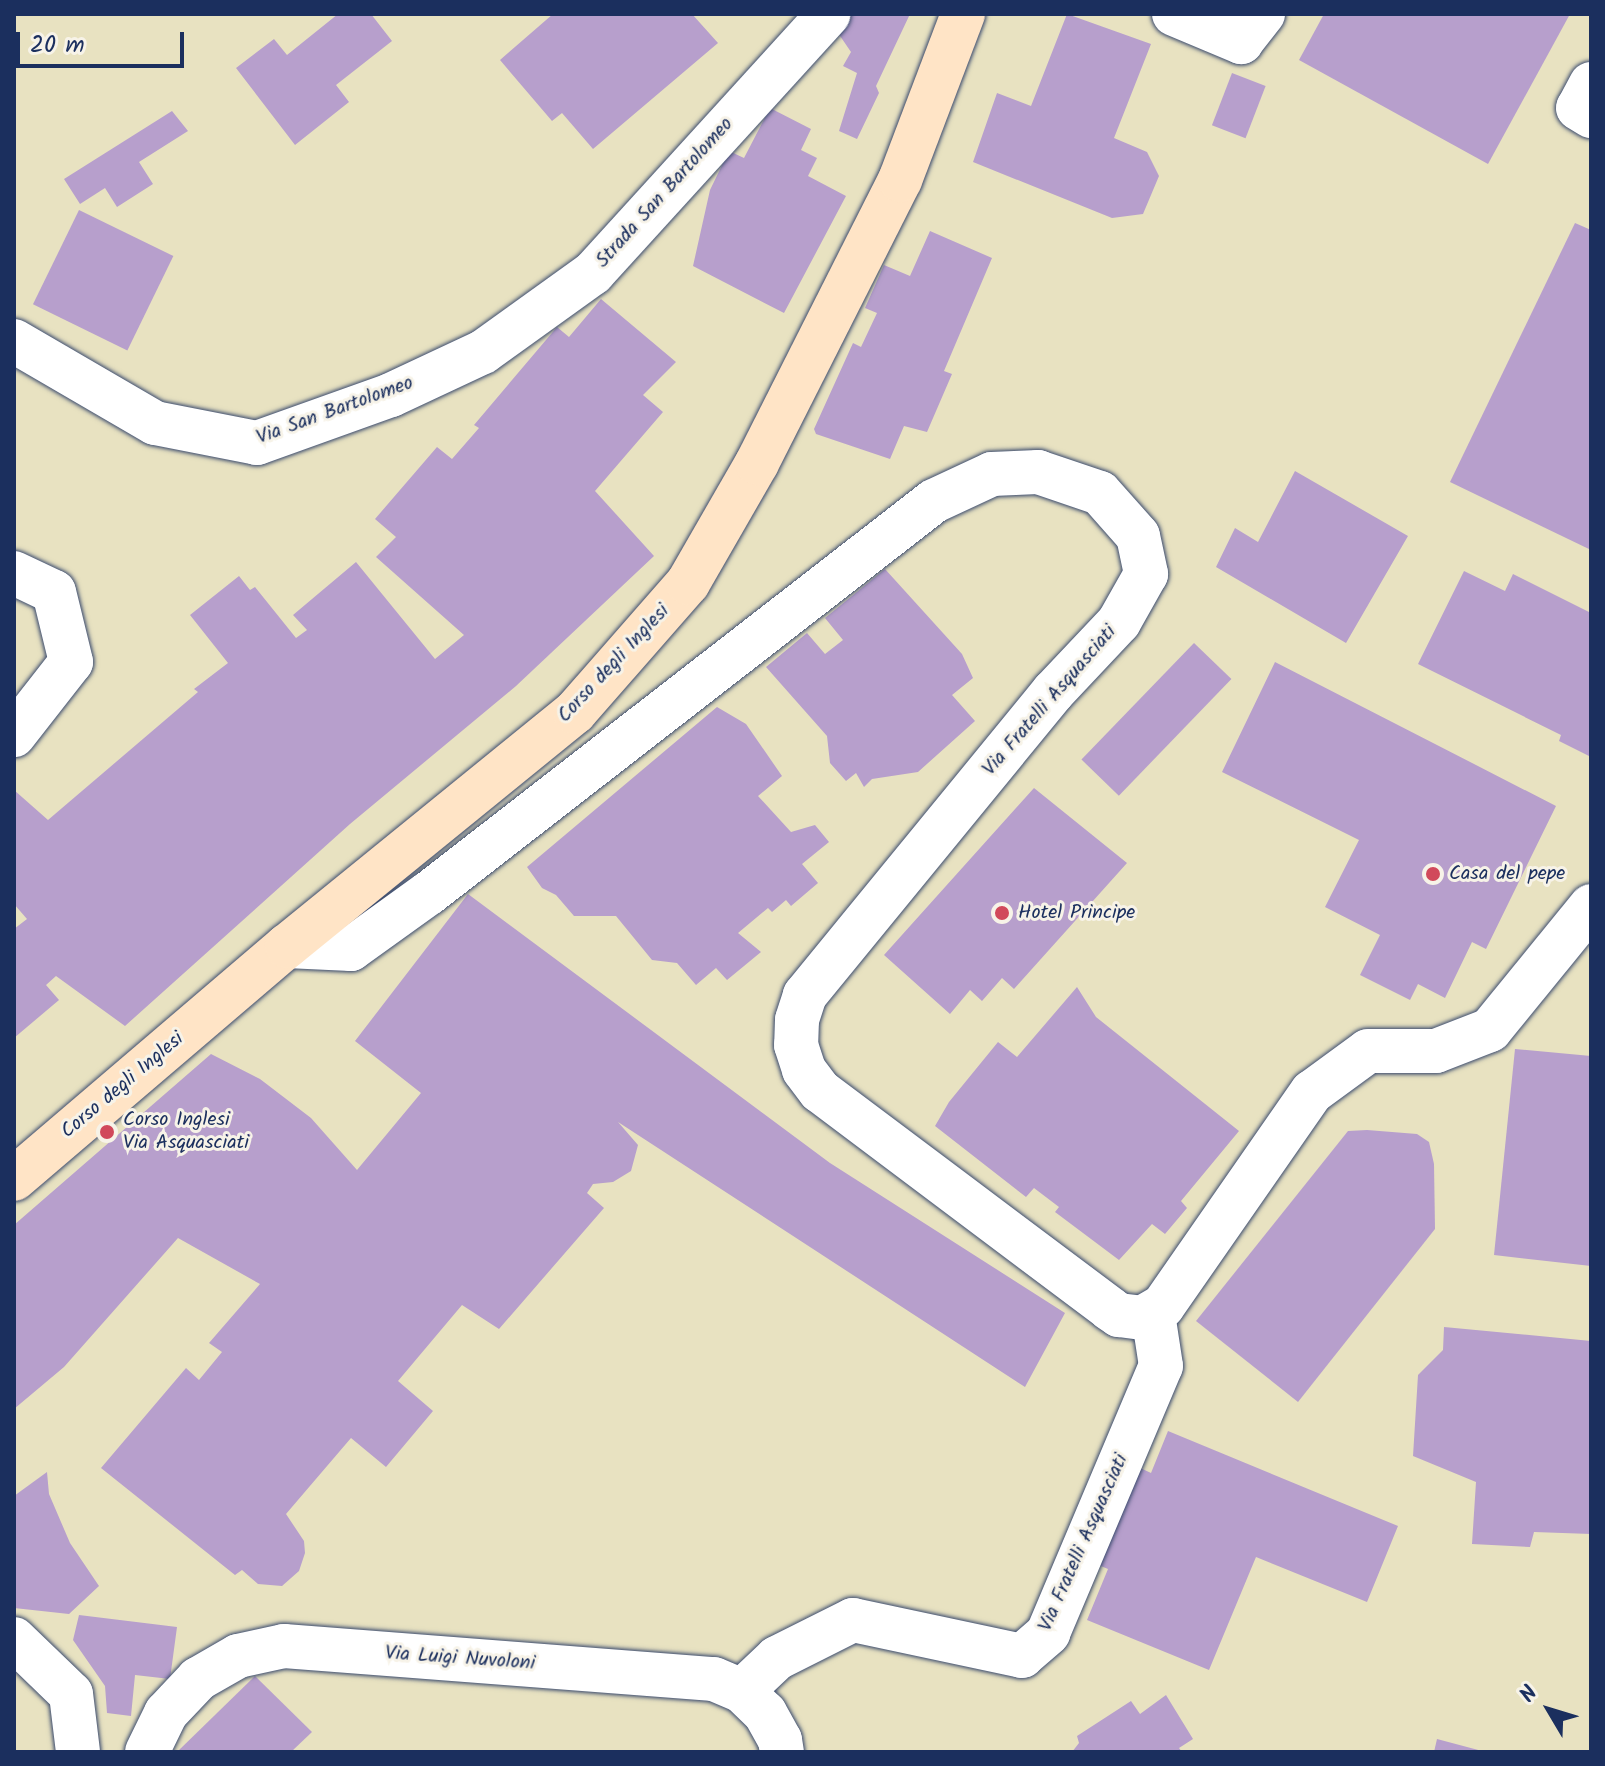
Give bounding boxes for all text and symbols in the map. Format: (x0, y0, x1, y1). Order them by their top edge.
scale bar (20, 16, 188, 66)
text: 20 m (30, 26, 85, 65)
street label: Strada San Bartolomeo (591, 113, 739, 273)
street label: Via San Bartolomeo (253, 372, 417, 450)
street label: Corso degli Inglesi (553, 600, 675, 728)
street label: Via Fratelli Asquasciati (978, 621, 1122, 781)
place label: Casa del pepe (1449, 862, 1565, 886)
marker: Casa del pepe (1424, 865, 1442, 883)
place label: Hotel Principe (1018, 901, 1135, 925)
marker: Hotel Principe (993, 904, 1011, 922)
street label: Corso degli Inglesi (57, 1028, 189, 1144)
place label: Corso Inglesi Via Asquasciati (123, 1108, 249, 1155)
marker: Corso Inglesi Via Asquasciati (98, 1123, 116, 1141)
street label: Via Fratelli Asquasciati (1034, 1451, 1134, 1635)
street label: Via Luigi Nuvoloni (384, 1642, 536, 1676)
north arrow (1509, 1670, 1589, 1750)
text: N (1512, 1679, 1548, 1711)

